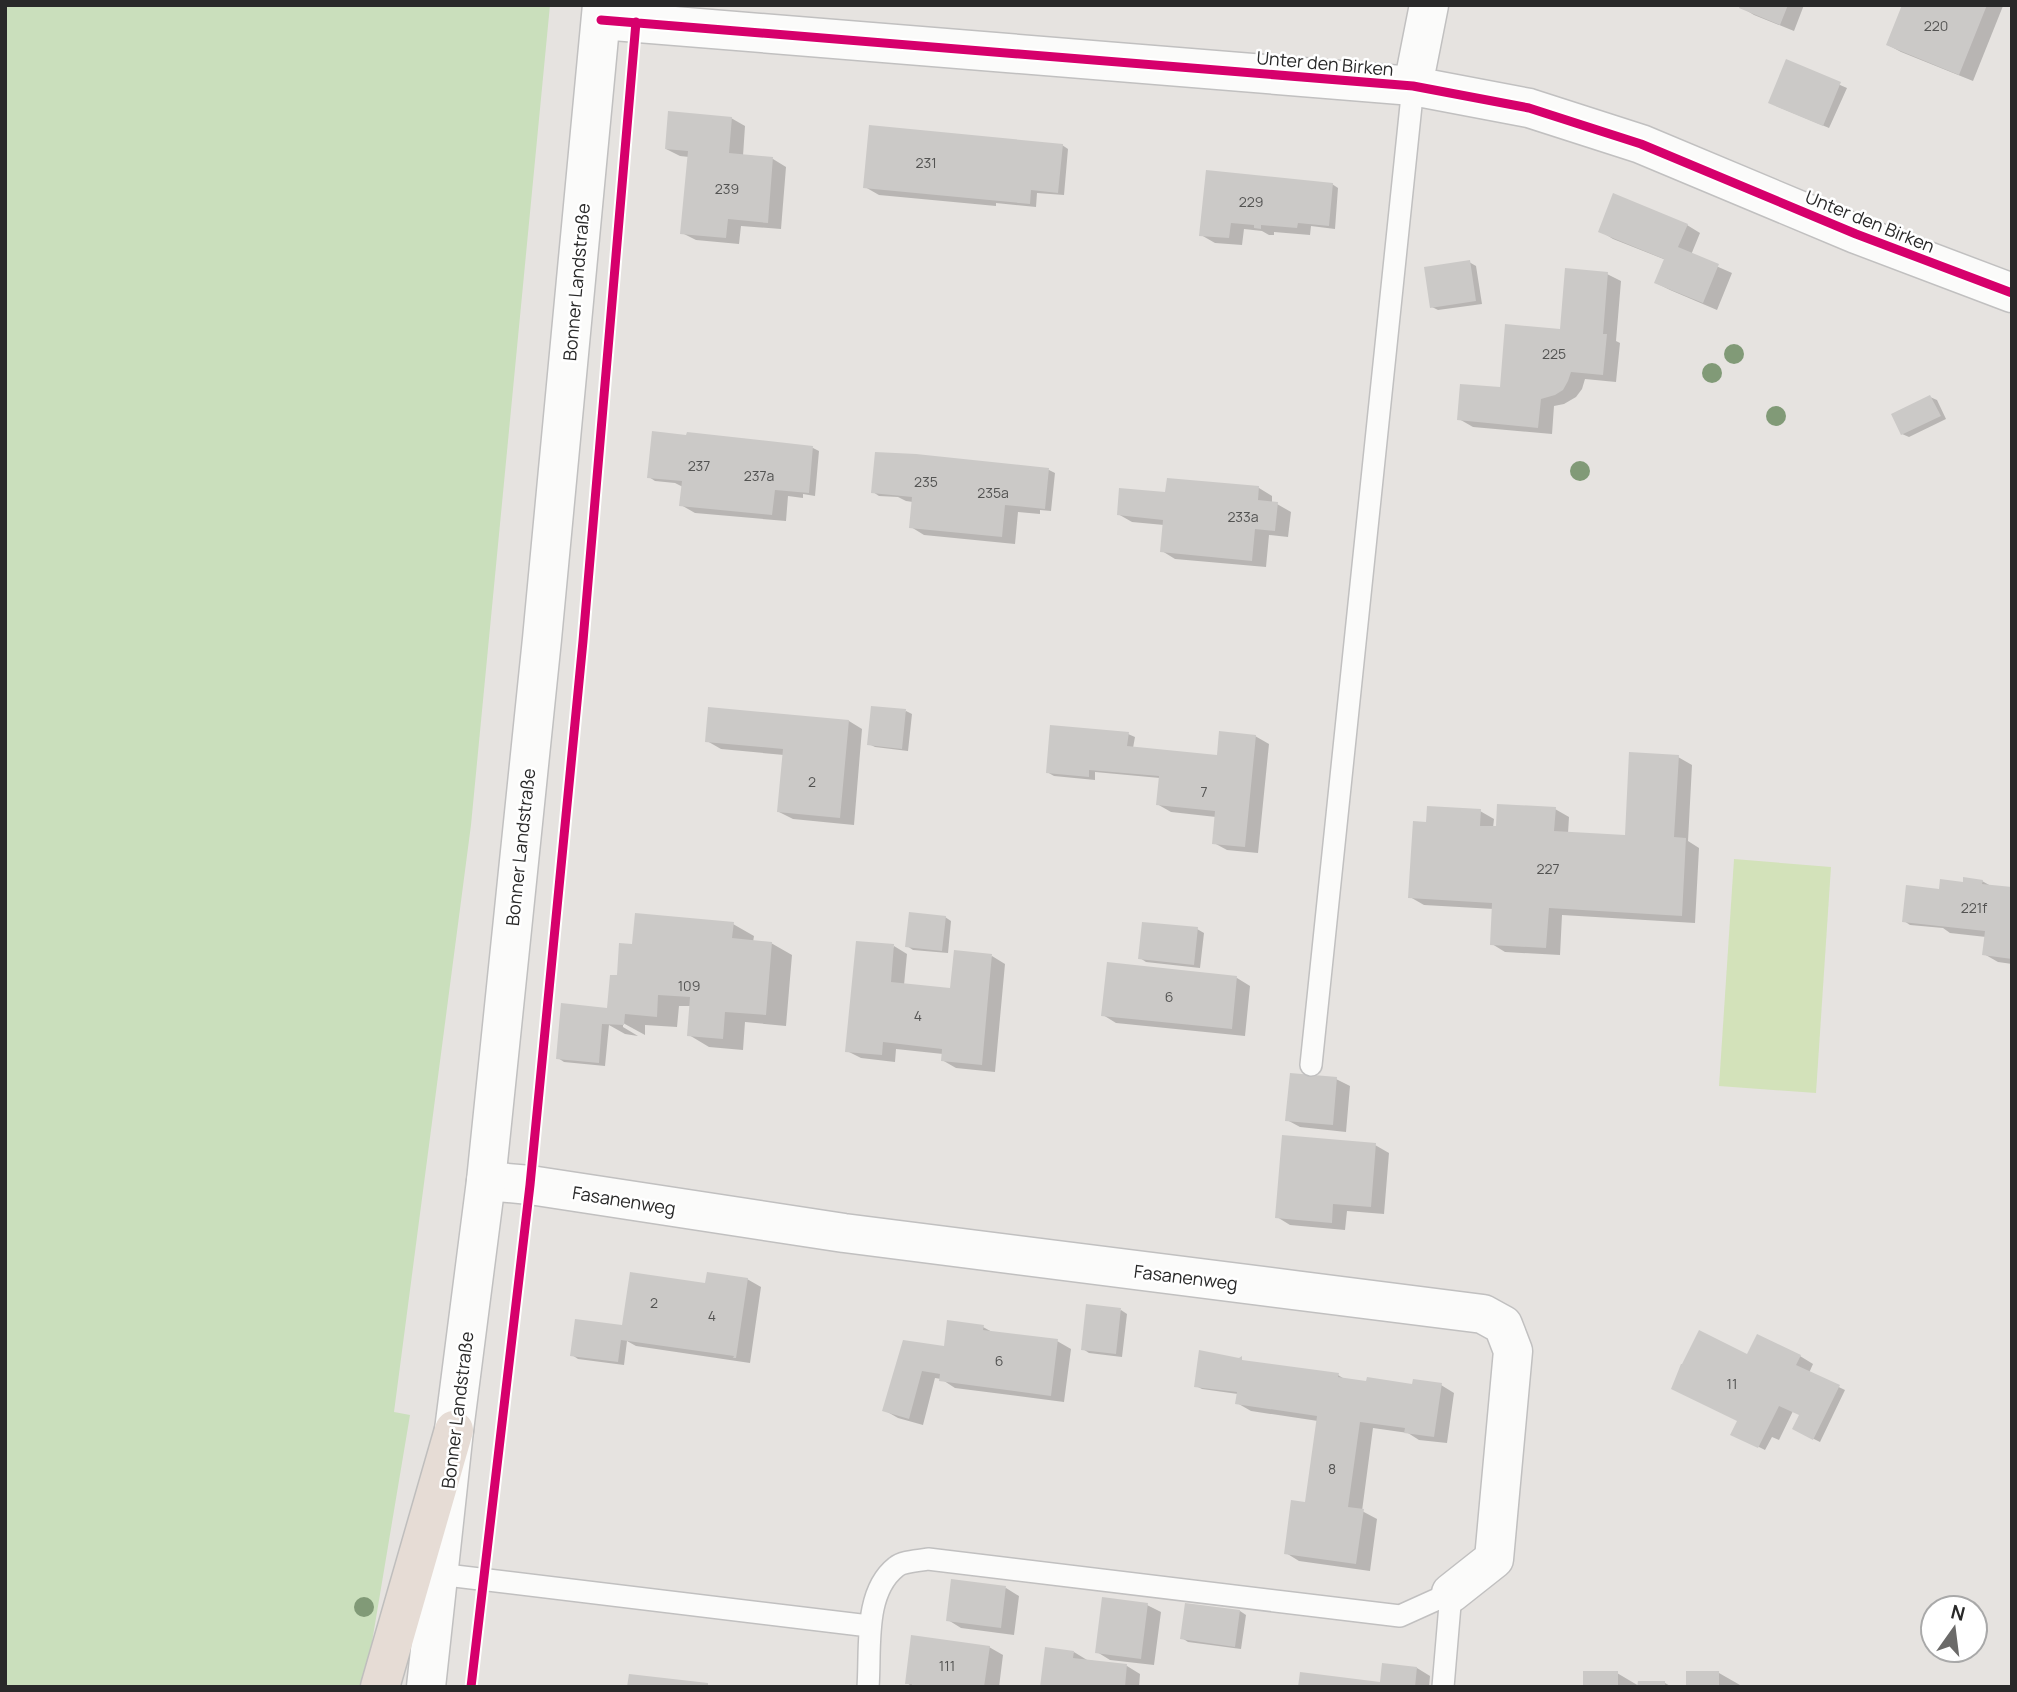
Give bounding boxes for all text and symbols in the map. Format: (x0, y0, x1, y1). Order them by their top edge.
house number: 220 (1924, 16, 1948, 35)
street label: Unter den Birken (1256, 45, 1394, 81)
house number: 231 (915, 153, 937, 172)
house number: 239 (715, 179, 739, 198)
street label: Unter den Birken (1802, 184, 1938, 258)
house number: 229 (1239, 192, 1263, 211)
street label: Bonner Landstraße (557, 202, 595, 362)
house number: 225 (1542, 344, 1566, 363)
house number: 237 (688, 456, 710, 475)
house number: 237a (744, 466, 774, 485)
house number: 235 (914, 472, 938, 491)
house number: 235a (977, 483, 1009, 502)
house number: 233a (1227, 507, 1259, 526)
street label: Bonner Landstraße (500, 767, 540, 927)
house number: 2 (808, 772, 816, 791)
house number: 7 (1200, 782, 1208, 801)
house number: 227 (1537, 859, 1560, 878)
house number: 221f (1961, 898, 1987, 917)
house number: 109 (678, 976, 700, 995)
house number: 6 (1165, 987, 1173, 1006)
house number: 4 (914, 1006, 922, 1025)
street label: Fasanenweg (571, 1180, 677, 1220)
street label: Fasanenweg (1133, 1259, 1239, 1295)
house number: 2 (650, 1293, 658, 1312)
house number: 4 (708, 1306, 716, 1325)
street label: Bonner Landstraße (435, 1330, 479, 1490)
house number: 6 (995, 1351, 1003, 1370)
house number: 11 (1727, 1374, 1737, 1393)
house number: 8 (1328, 1459, 1336, 1478)
north arrow (1919, 1594, 1989, 1664)
text: N (1948, 1598, 1968, 1627)
house number: 111 (939, 1656, 955, 1675)

